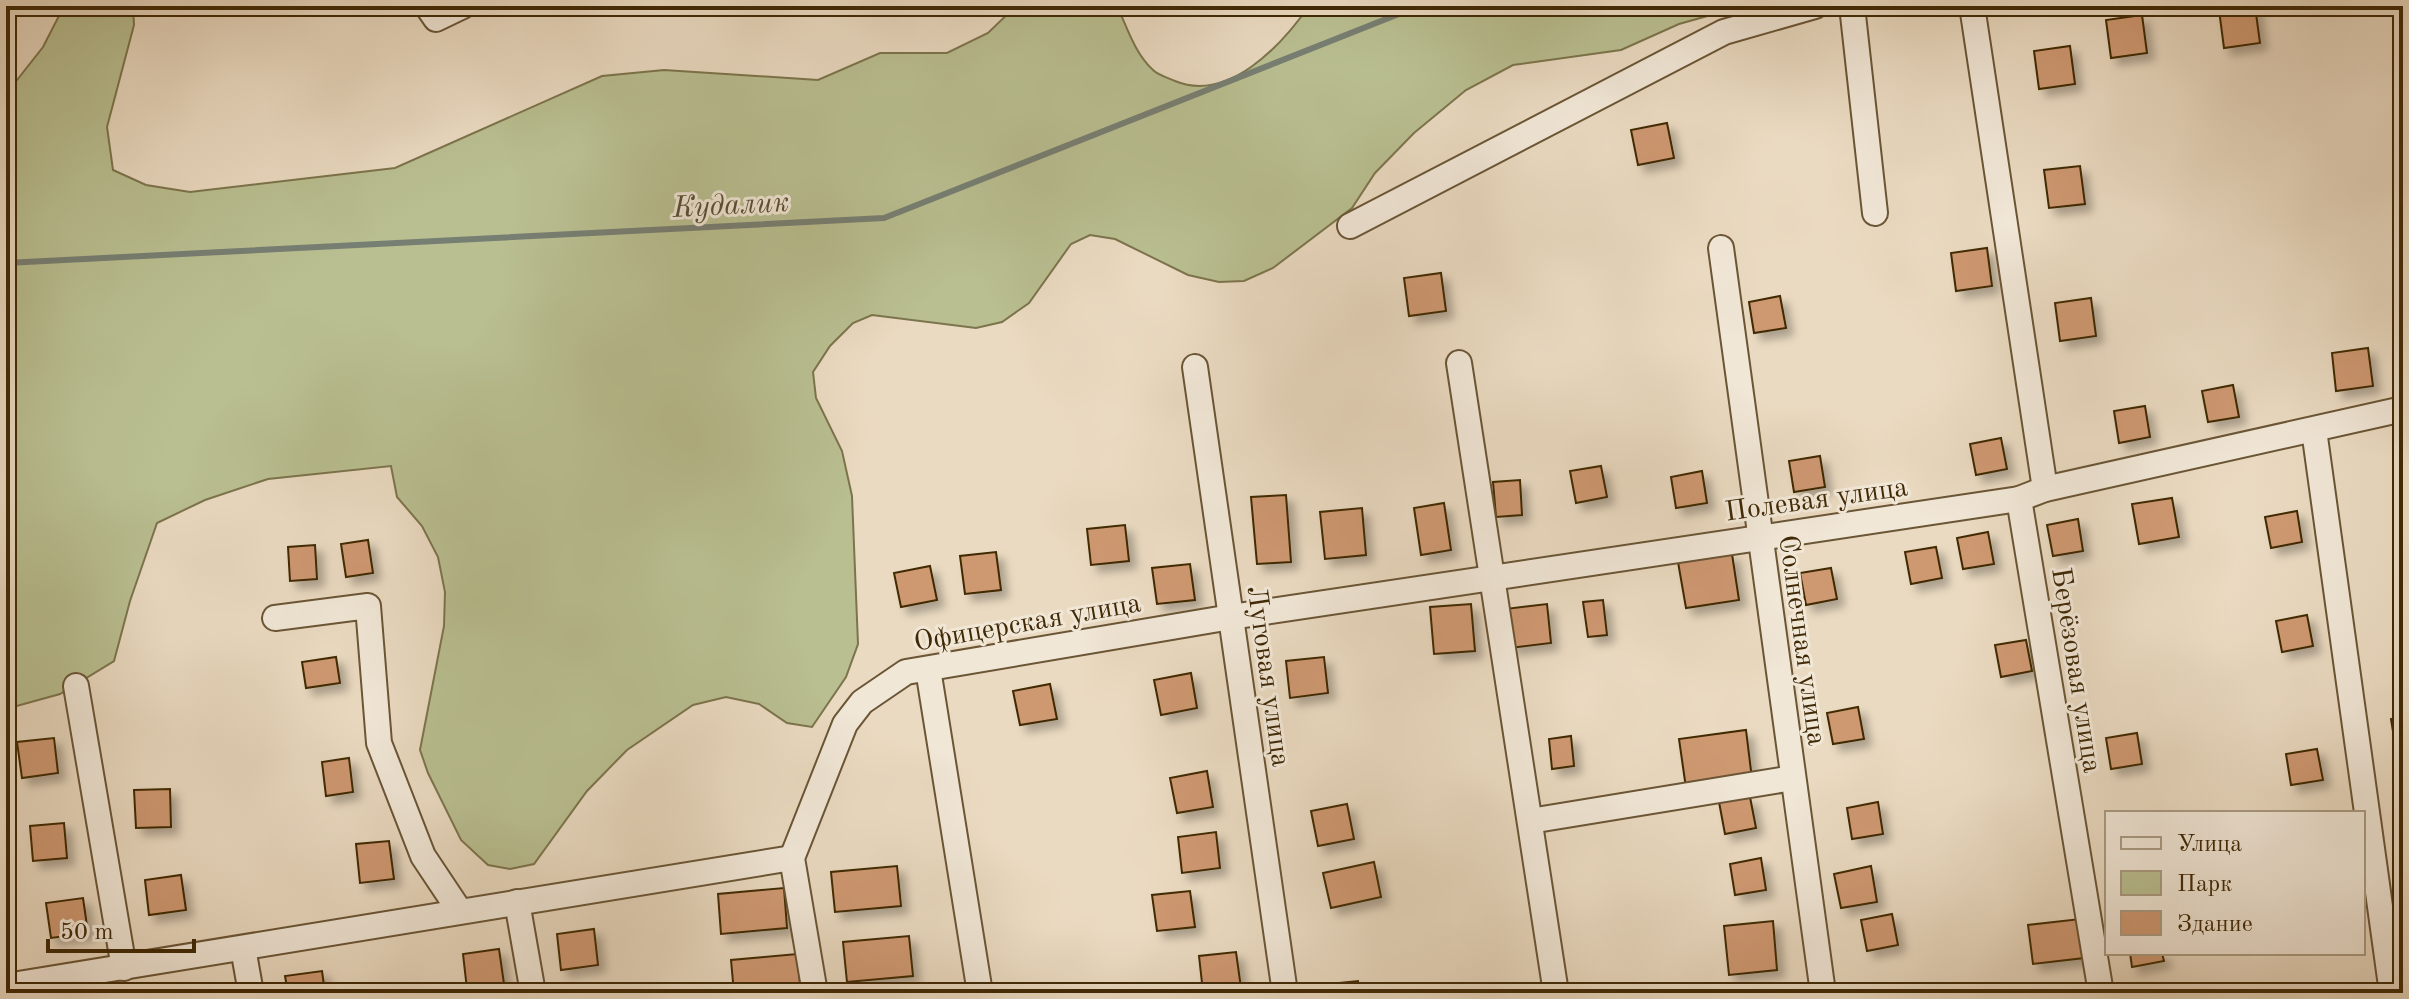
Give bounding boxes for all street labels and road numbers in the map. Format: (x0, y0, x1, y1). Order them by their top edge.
street label: Полевая улица (1723, 474, 1910, 528)
street label: Солнечная улица (1772, 533, 1830, 748)
street label: Берёзовая улица (2045, 566, 2105, 775)
street label: Луговая улица (1240, 584, 1294, 769)
street label: Офицерская улица (912, 590, 1143, 658)

